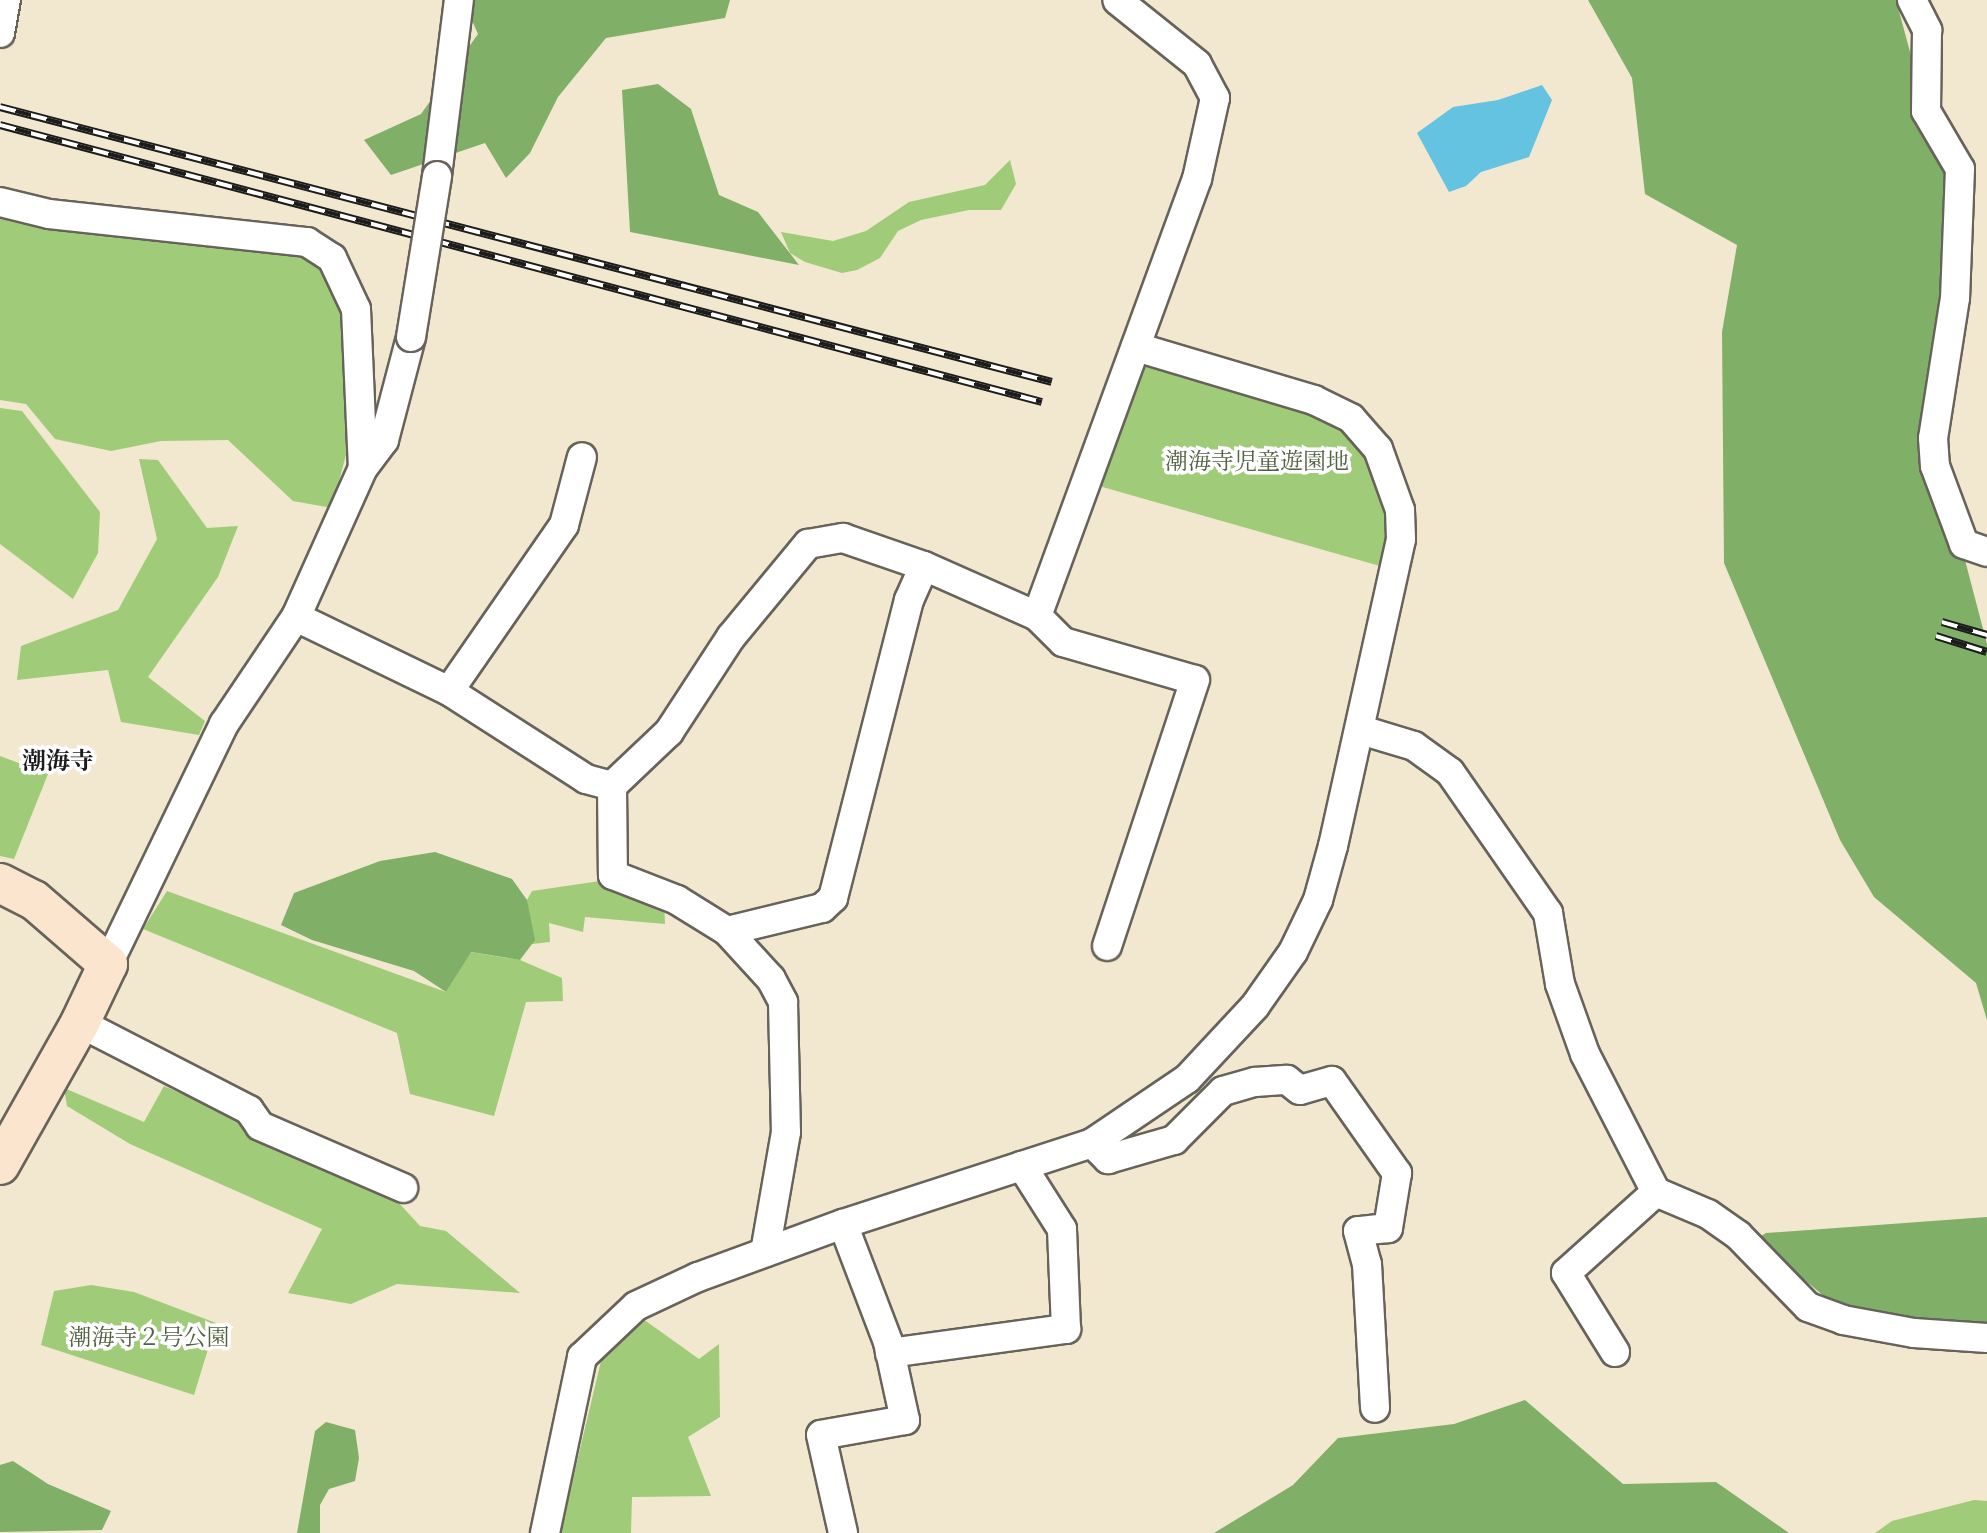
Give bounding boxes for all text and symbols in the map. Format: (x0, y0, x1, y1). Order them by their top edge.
park label: 潮海寺児童遊園地 (1165, 448, 1349, 476)
district label: 潮海寺 (22, 748, 94, 776)
park label: 潮海寺２号公園 (69, 1324, 229, 1352)

